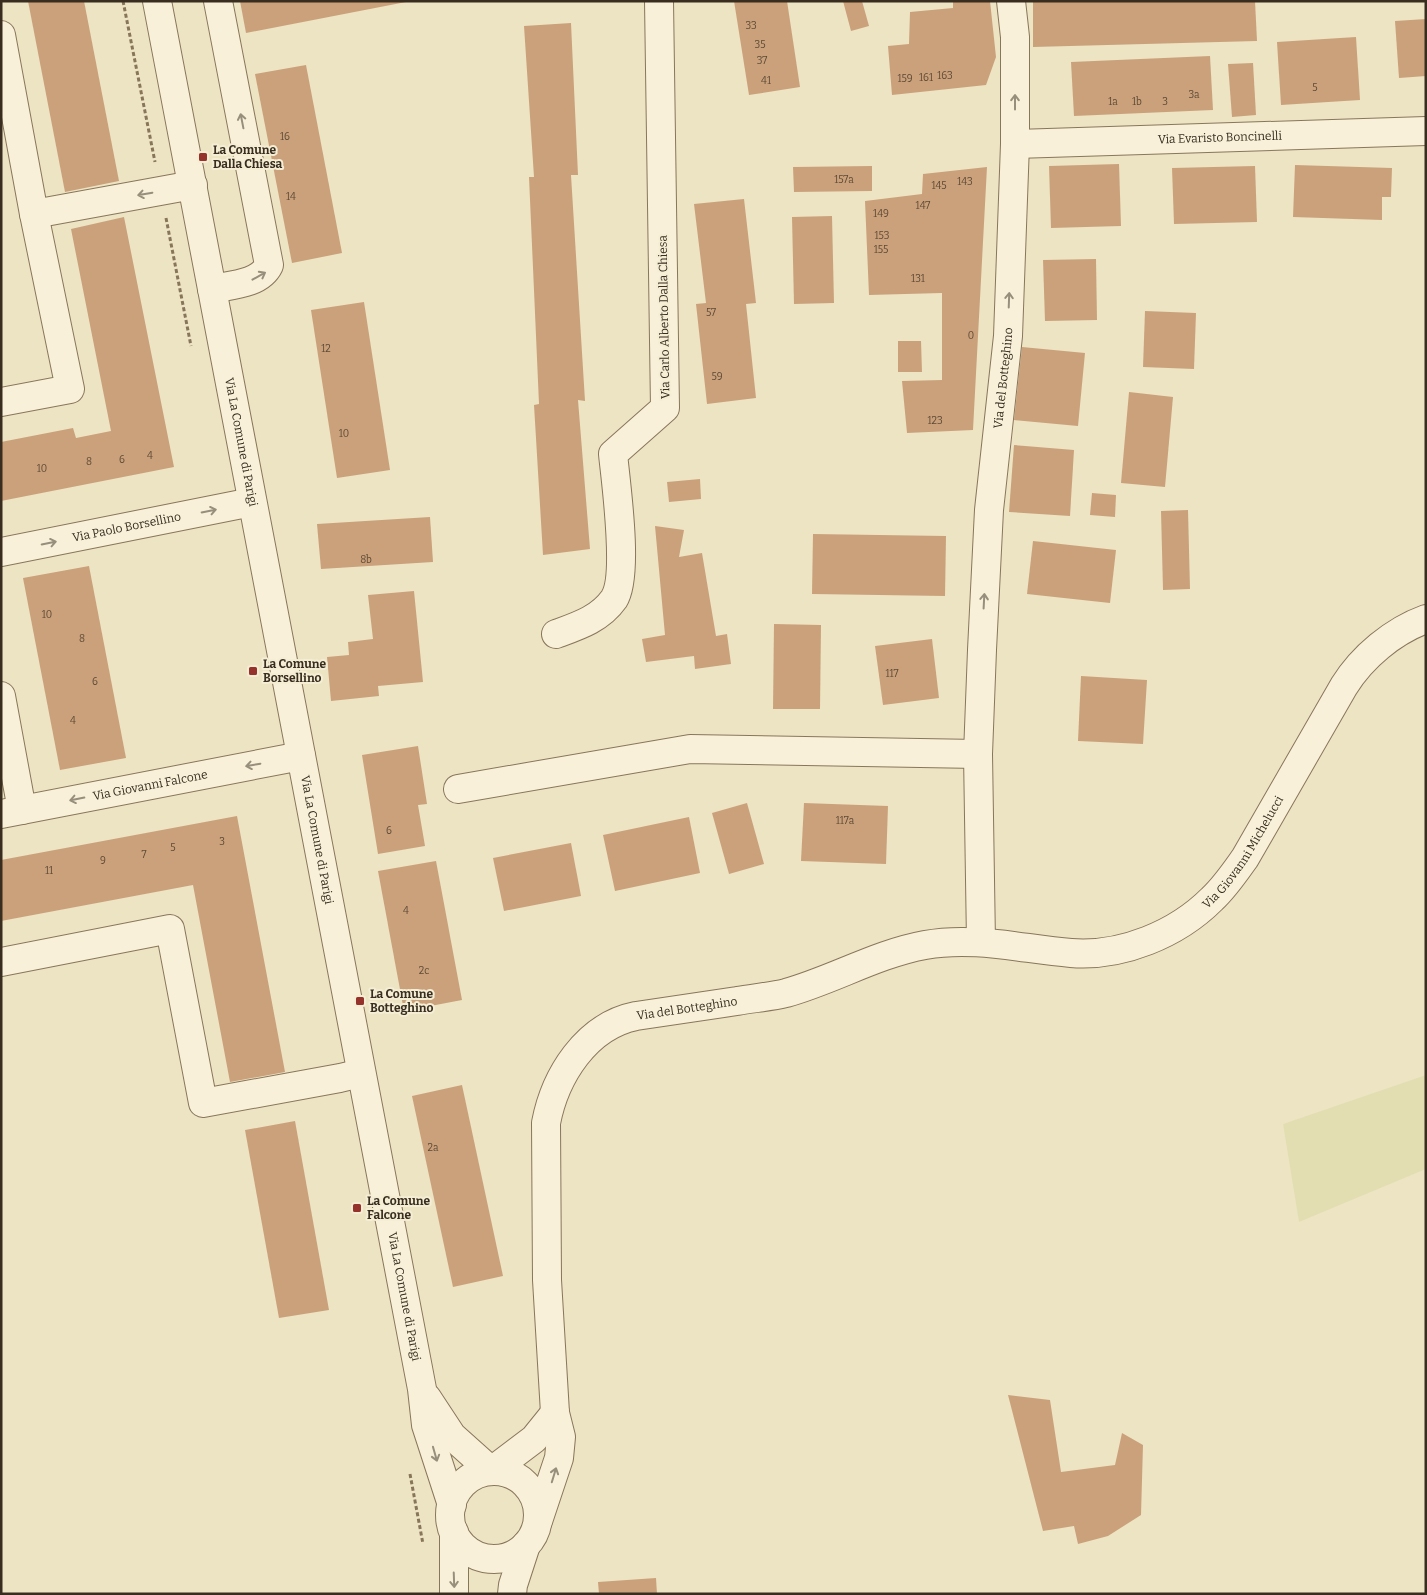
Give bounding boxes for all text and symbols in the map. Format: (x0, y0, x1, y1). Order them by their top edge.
house number: 33 (745, 20, 757, 32)
house number: 35 (754, 39, 766, 51)
house number: 37 (757, 55, 767, 67)
house number: 163 (937, 70, 953, 82)
house number: 161 (919, 72, 933, 84)
house number: 159 (897, 73, 913, 85)
house number: 41 (761, 75, 771, 87)
house number: 5 (1312, 82, 1318, 94)
house number: 3a (1189, 89, 1200, 101)
one-way arrow (1010, 95, 1020, 111)
house number: 1a (1108, 96, 1118, 108)
house number: 1b (1132, 96, 1142, 108)
house number: 3 (1162, 96, 1168, 108)
one-way arrow (236, 113, 246, 129)
street label: Via Evaristo Boncinelli (1158, 129, 1283, 146)
house number: 16 (280, 131, 290, 143)
place label: La Comune Dalla Chiesa (213, 143, 283, 171)
marker: La Comune Dalla Chiesa (197, 151, 209, 163)
house number: 157a (834, 174, 854, 186)
house number: 143 (957, 176, 973, 188)
house number: 145 (931, 180, 947, 192)
one-way arrow (137, 189, 153, 199)
house number: 14 (286, 191, 296, 203)
house number: 147 (916, 200, 930, 212)
house number: 149 (873, 208, 889, 220)
house number: 153 (875, 230, 890, 242)
street label: Via Carlo Alberto Dalla Chiesa (656, 234, 672, 399)
house number: 155 (874, 244, 888, 256)
one-way arrow (251, 270, 265, 280)
house number: 131 (911, 273, 925, 285)
one-way arrow (1005, 292, 1014, 308)
house number: 57 (706, 307, 716, 319)
street label: Via del Botteghino (991, 327, 1015, 429)
house number: 0 (968, 330, 974, 342)
house number: 12 (321, 343, 331, 355)
house number: 59 (711, 371, 723, 383)
street label: Via La Comune di Parigi (222, 376, 260, 508)
house number: 123 (927, 415, 943, 427)
house number: 10 (339, 428, 349, 440)
house number: 4 (147, 450, 153, 462)
house number: 6 (119, 454, 125, 466)
house number: 8 (86, 456, 92, 468)
house number: 10 (37, 463, 47, 475)
one-way arrow (200, 506, 216, 515)
street label: Via Paolo Borsellino (71, 509, 182, 545)
one-way arrow (41, 537, 57, 547)
house number: 8b (360, 554, 372, 566)
one-way arrow (980, 593, 989, 609)
house number: 10 (42, 609, 52, 621)
house number: 8 (79, 633, 85, 645)
place label: La Comune Borsellino (263, 657, 327, 685)
marker: La Comune Borsellino (247, 665, 259, 677)
house number: 117 (885, 668, 899, 680)
house number: 6 (92, 676, 98, 688)
house number: 4 (70, 715, 76, 727)
one-way arrow (246, 761, 262, 771)
street label: Via Giovanni Falcone (92, 767, 209, 803)
street label: Via La Comune di Parigi (298, 774, 336, 906)
street label: Via Giovanni Michelucci (1200, 793, 1286, 911)
one-way arrow (69, 795, 85, 805)
house number: 117a (836, 815, 855, 827)
house number: 6 (386, 825, 392, 837)
house number: 3 (219, 836, 225, 848)
house number: 5 (170, 842, 176, 854)
house number: 7 (141, 849, 147, 861)
house number: 9 (100, 855, 106, 867)
house number: 11 (45, 865, 53, 877)
house number: 4 (403, 905, 409, 917)
house number: 2c (419, 965, 429, 977)
place label: La Comune Botteghino (370, 987, 434, 1015)
street label: Via del Botteghino (636, 994, 738, 1023)
marker: La Comune Botteghino (354, 995, 366, 1007)
house number: 2a (428, 1142, 439, 1154)
place label: La Comune Falcone (367, 1194, 431, 1222)
marker: La Comune Falcone (351, 1202, 363, 1214)
street label: Via La Comune di Parigi (385, 1231, 424, 1363)
one-way arrow (430, 1446, 440, 1462)
one-way arrow (550, 1468, 560, 1484)
one-way arrow (449, 1572, 458, 1588)

